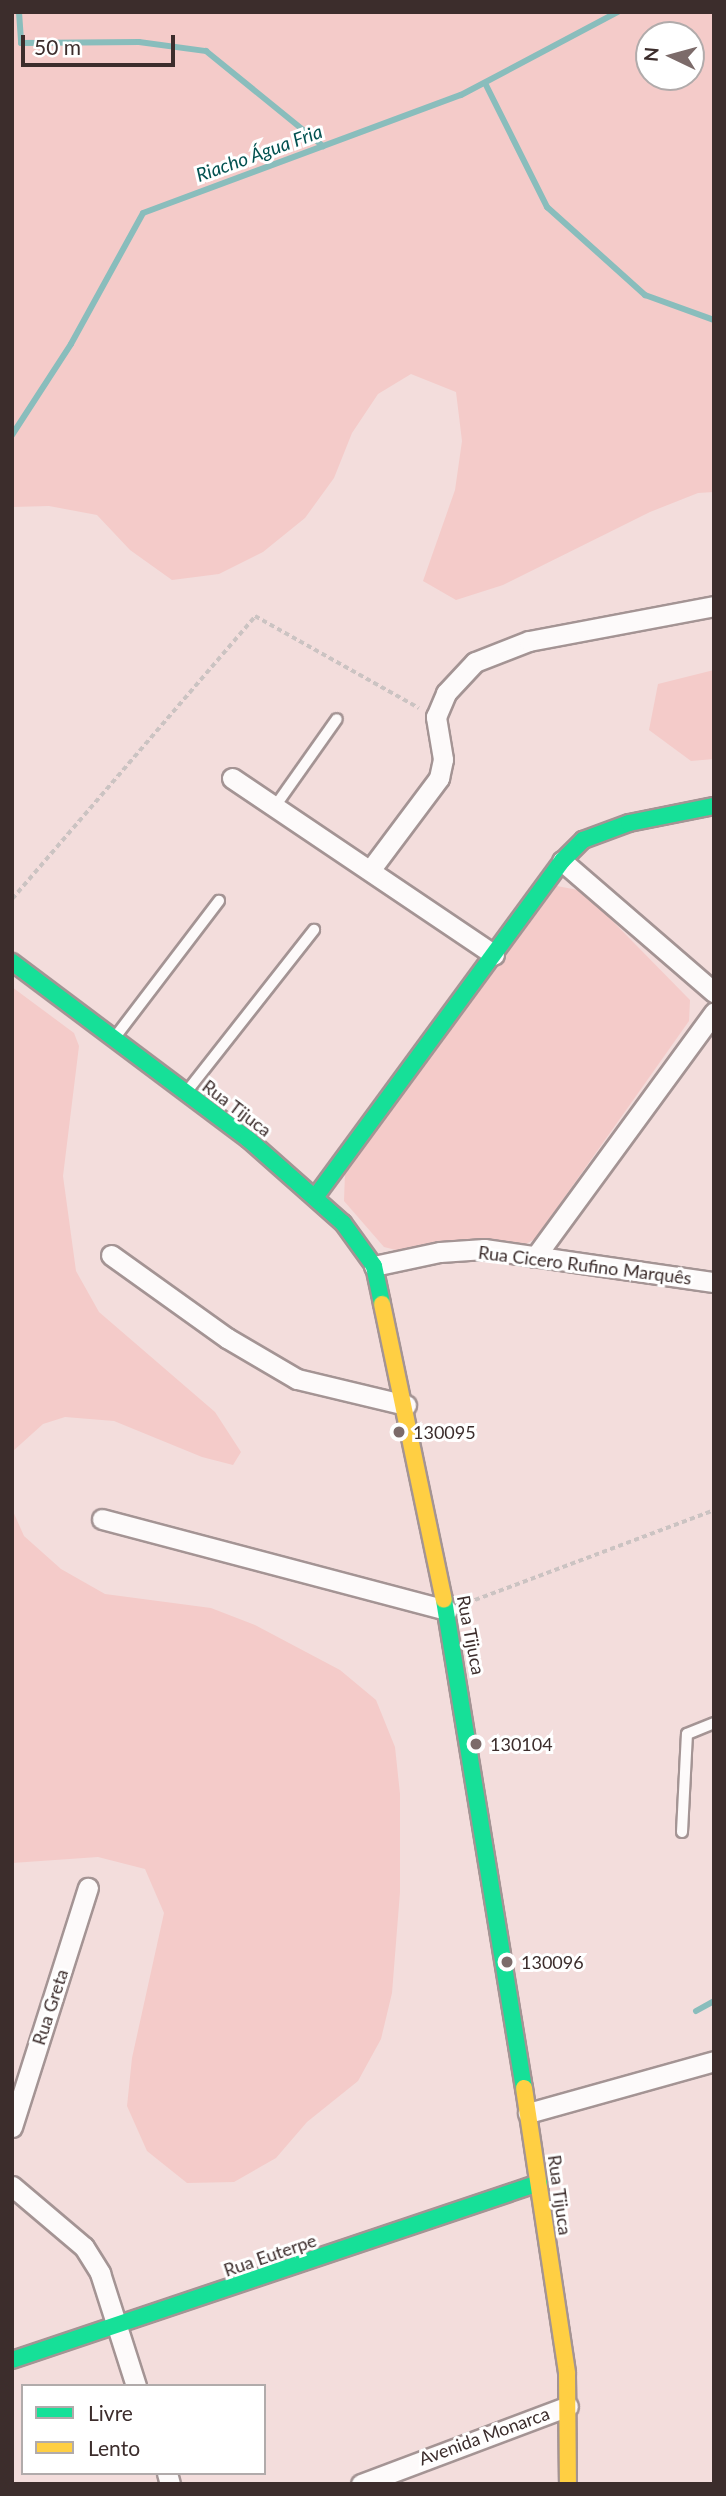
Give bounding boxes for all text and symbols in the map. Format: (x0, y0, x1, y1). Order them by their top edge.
scale bar (24, 21, 178, 65)
north arrow (635, 21, 705, 91)
text: 50 m (34, 34, 81, 59)
text: N (638, 46, 663, 63)
water label: Riacho Água Fria (193, 120, 325, 186)
street label: Rua Tijuca (198, 1075, 276, 1141)
street label: Rua Cicero Rufino Marquês (477, 1241, 693, 1289)
place label: 130095 (413, 1421, 476, 1443)
marker: 130095 (391, 1424, 407, 1440)
street label: Rua Tijuca (453, 1593, 489, 1677)
place label: 130104 (490, 1733, 553, 1755)
marker: 130104 (468, 1736, 484, 1752)
place label: 130096 (521, 1951, 584, 1973)
marker: 130096 (499, 1954, 515, 1970)
street label: Rua Greta (28, 1966, 72, 2048)
street label: Rua Tijuca (544, 2153, 576, 2237)
street label: Rua Euterpe (221, 2229, 319, 2281)
legend (21, 2384, 266, 2475)
text: Livre (88, 2400, 133, 2425)
street label: Avenida Monarca (416, 2402, 552, 2470)
text: Lento (88, 2435, 140, 2460)

